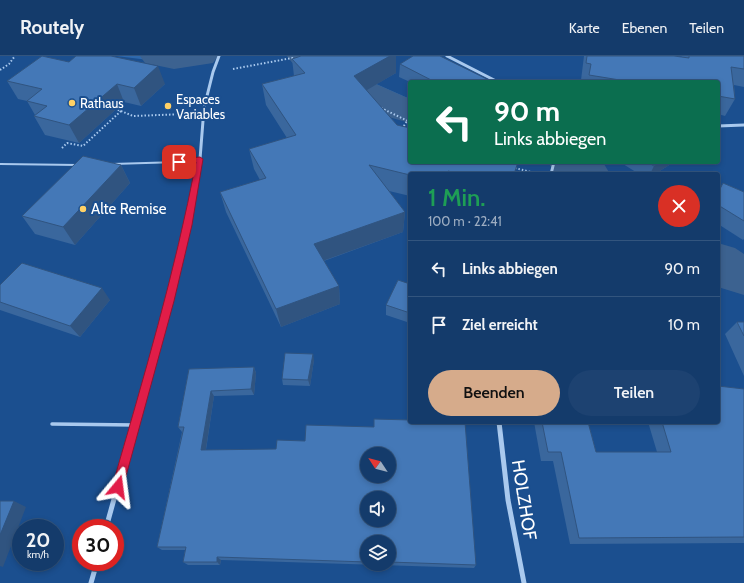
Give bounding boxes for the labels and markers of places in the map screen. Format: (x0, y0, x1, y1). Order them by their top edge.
place label: Espaces Variables (176, 91, 226, 122)
place label: Rathaus (80, 95, 124, 111)
marker: Rathaus (67, 98, 77, 108)
marker: Espaces Variables (163, 101, 173, 111)
pin (162, 145, 196, 179)
place label: Alte Remise (91, 200, 167, 218)
marker: Alte Remise (78, 204, 88, 214)

